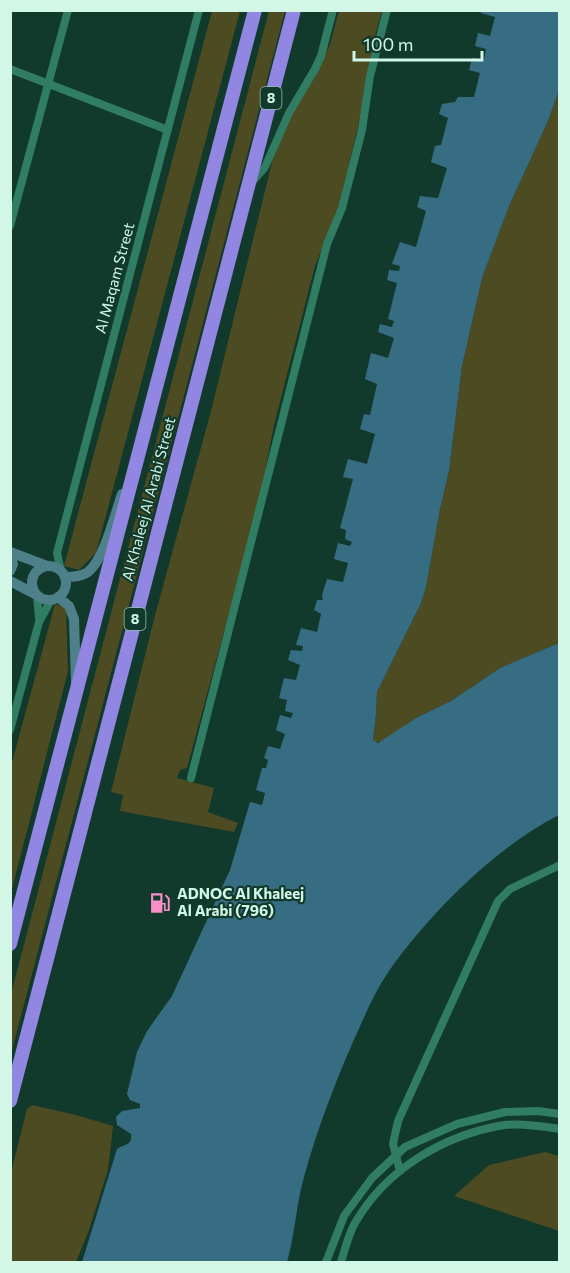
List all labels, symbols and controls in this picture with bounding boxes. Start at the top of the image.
scale bar [354,24,482,62]
text: 100 m [363,33,413,55]
road number: 8 [260,87,282,109]
street label: Al Maqam Street [91,220,137,335]
street label: Al Khaleej Al Arabi Street [117,415,179,583]
road number: 8 [124,608,146,630]
place label: ADNOC Al Khaleej Al Arabi (796) [177,884,304,919]
fuel station icon: ADNOC Al Khaleej Al Arabi (796) [148,891,172,915]

